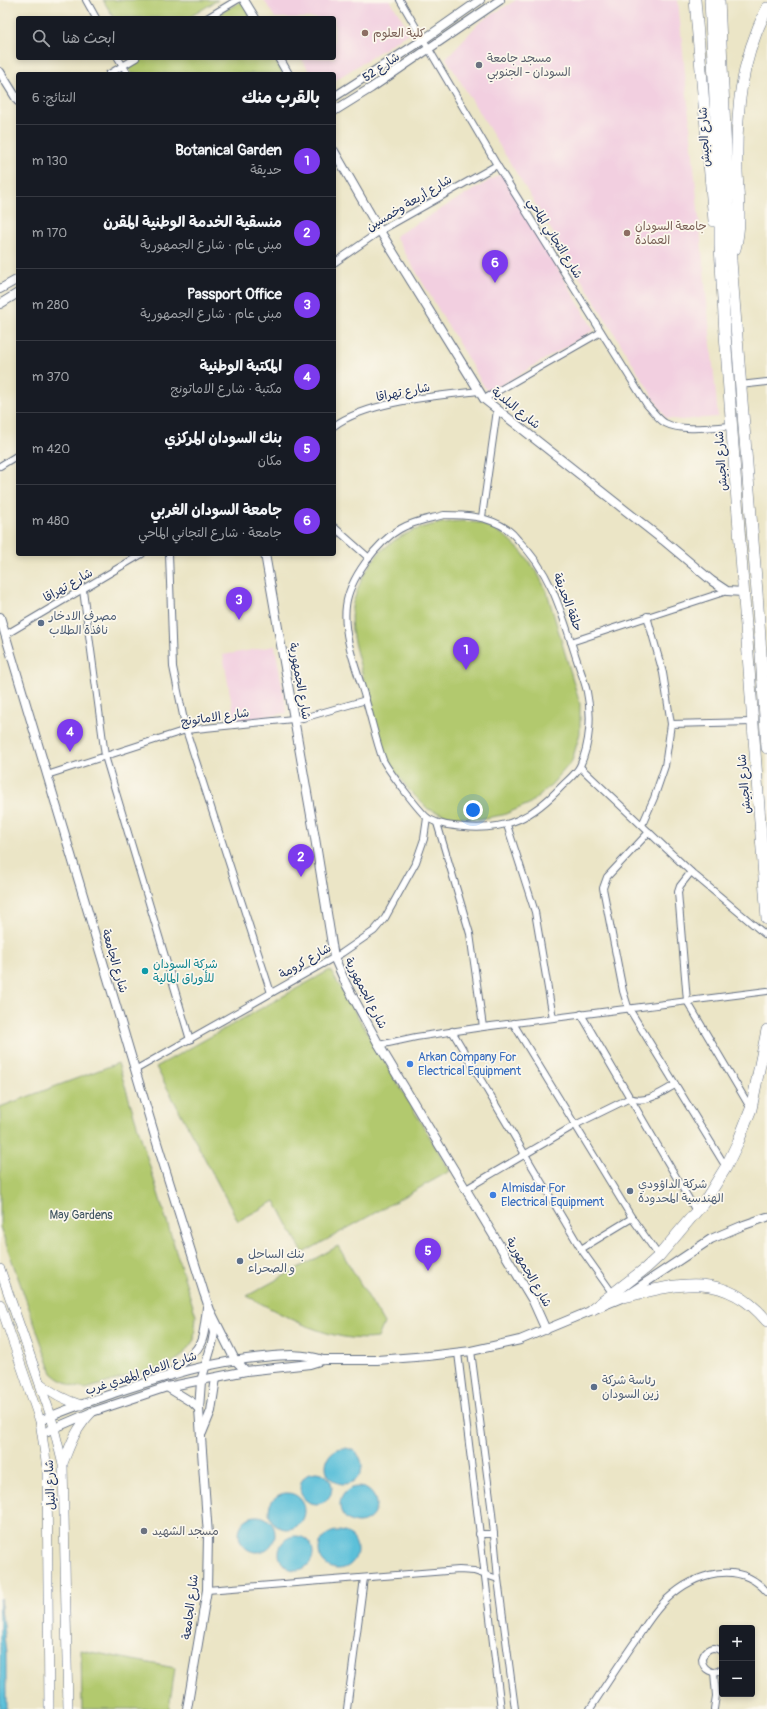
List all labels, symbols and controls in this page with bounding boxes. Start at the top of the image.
search box [16,16,336,60]
place label: كلية العلوم [373,26,425,42]
icon: search [30,27,52,49]
marker: كلية العلوم [360,28,370,38]
text: ابحث هنا [62,29,115,48]
street label: شارع 52 [360,50,403,86]
place label: مسجد جامعة السودان - الجنوبي [487,51,571,83]
marker: مسجد جامعة السودان - الجنوبي [474,60,484,70]
text: بالقرب منك [242,87,320,108]
text: النتائج: 6 [32,90,76,106]
street label: شارع الجيش [695,106,715,167]
text: Botanical Garden [175,141,282,160]
text: 130 m [32,153,68,169]
text: 1 [304,153,310,169]
text: حديقة [250,162,282,178]
street label: شارع أربعة وخمسين [364,172,455,236]
street label: شارع التجاني الماحي [521,195,585,283]
text: منسقية الخدمة الوطنية المقرن [103,213,282,232]
place label: جامعة السودان العمادة [635,219,707,248]
text: 170 m [32,225,67,241]
text: 2 [303,225,311,241]
marker: جامعة السودان العمادة [622,228,632,238]
text: مبنى عام · شارع الجمهورية [140,237,282,253]
pin: 6 [482,250,508,283]
text: Passport Office [187,285,282,304]
text: 280 m [32,297,69,313]
text: 3 [303,297,311,313]
text: مبنى عام · شارع الجمهورية [140,306,282,322]
text: المكتبة الوطنية [200,357,282,376]
text: 370 m [32,369,69,385]
text: 4 [303,369,311,385]
street label: شارع تهراقا [375,380,431,406]
text: مكتبة · شارع الاماتونج [171,381,282,397]
street label: شارع البلدية [488,384,543,433]
text: بنك السودان المركزي [165,429,282,448]
street label: شارع الجيش [712,430,732,491]
text: 420 m [32,441,70,457]
text: 5 [303,441,311,457]
text: مكان [258,453,282,469]
text: جامعة السودان الغربي [151,501,282,520]
text: 480 m [32,513,69,529]
text: 6 [303,513,311,529]
text: جامعة · شارع التجاني الماحي [138,525,282,541]
street label: شارع تهراقا [41,565,96,606]
street label: حلقة الحديقة [549,571,586,634]
pin: 3 [226,587,252,620]
place label: مصرف الادخار نافذة الطلاب [48,609,117,638]
marker: مصرف الادخار نافذة الطلاب [36,618,46,628]
pin: 1 [453,637,479,670]
street label: شارع الجمهورية [284,641,314,721]
street label: شارع الاماتونج [180,705,250,731]
pin: 4 [57,719,83,752]
street label: شارع الجيش [734,753,756,815]
your location [463,800,483,820]
pin: 2 [288,844,314,877]
street label: شارع الجامعة [97,927,131,995]
street label: شارع كرومة [277,941,334,983]
street label: شارع الجمهورية [340,955,390,1032]
place label: شركة السودان للأوراق المالية [153,957,218,986]
marker: شركة السودان للأوراق المالية [140,966,150,976]
place label: Arkan Company For Electrical Equipment [418,1050,521,1079]
marker: Arkan Company For Electrical Equipment [405,1059,415,1069]
place label: شركة الداؤودي الهندسية المحدودة [638,1177,724,1206]
place label: Almisdar For Electrical Equipment [501,1181,604,1210]
marker: شركة الداؤودي الهندسية المحدودة [625,1186,635,1196]
marker: Almisdar For Electrical Equipment [488,1190,498,1200]
park label: May Gardens [49,1208,113,1223]
street label: شارع الجمهورية [502,1235,555,1310]
pin: 5 [415,1238,441,1271]
place label: بنك الساحل و الصحراء [248,1247,304,1276]
marker: بنك الساحل و الصحراء [235,1256,245,1266]
street label: شارع الامام المهدي غرب [83,1348,199,1400]
place label: رئاسة شركة زين السودان [602,1373,659,1402]
marker: رئاسة شركة زين السودان [589,1382,599,1392]
street label: شارع النيل [42,1459,60,1511]
place label: مسجد الشهيد [152,1524,219,1539]
marker: مسجد الشهيد [139,1526,149,1536]
street label: شارع الجامعة [179,1574,203,1641]
map controls [719,1625,755,1697]
button: + [719,1625,755,1661]
button: − [719,1661,755,1697]

